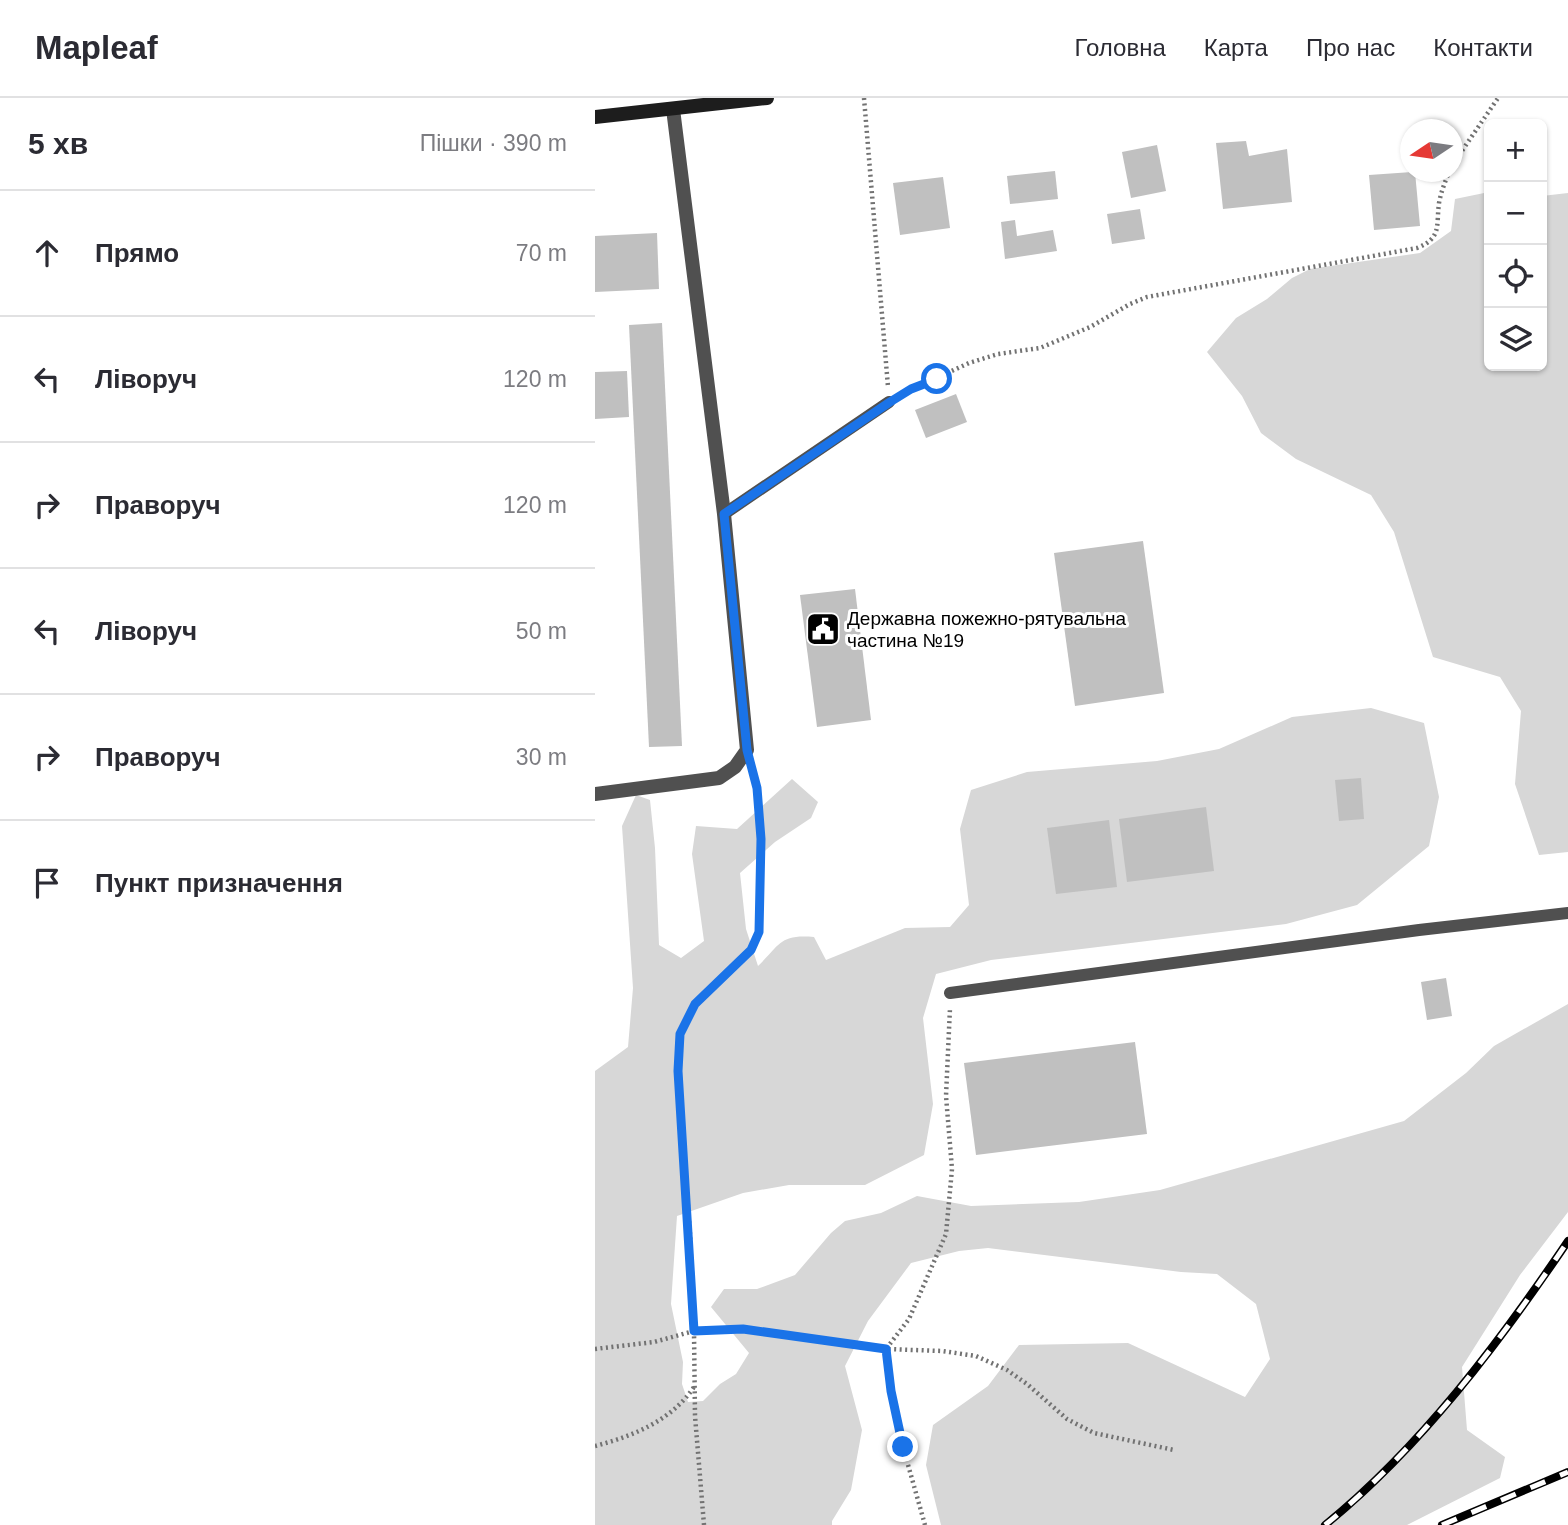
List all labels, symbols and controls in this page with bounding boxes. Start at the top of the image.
text: Mapleaf [35,29,158,66]
text: Головна [1075,34,1166,61]
text: Карта [1204,34,1268,61]
text: Про нас [1306,34,1395,61]
text: Контакти [1433,34,1533,61]
north arrow [1400,119,1463,182]
map controls [1484,119,1547,371]
button: + [1484,119,1547,182]
text: 5 хв [28,127,88,160]
text: Пішки · 390 m [420,130,567,156]
button: − [1484,182,1547,245]
icon: ahead [28,234,66,272]
text: Прямо [95,238,179,268]
text: 70 m [516,240,567,266]
button: locate [1484,245,1547,308]
button: layers [1484,308,1547,371]
icon: left [28,360,66,398]
route start [921,363,952,394]
text: Ліворуч [95,364,197,394]
text: 120 m [503,366,567,392]
icon: right [28,486,66,524]
text: Праворуч [95,490,221,520]
text: 120 m [503,492,567,518]
place label: Державна пожежно-рятувальна частина №19 [847,608,1126,651]
public building icon: Державна пожежно-рятувальна частина №19 [804,610,842,648]
icon: left [28,612,66,650]
text: Ліворуч [95,616,197,646]
text: 50 m [516,618,567,644]
icon: right [28,738,66,776]
text: Праворуч [95,742,221,772]
text: 30 m [516,744,567,770]
icon: arrive [28,864,66,902]
text: Пункт призначення [95,868,343,898]
route end [887,1431,918,1462]

